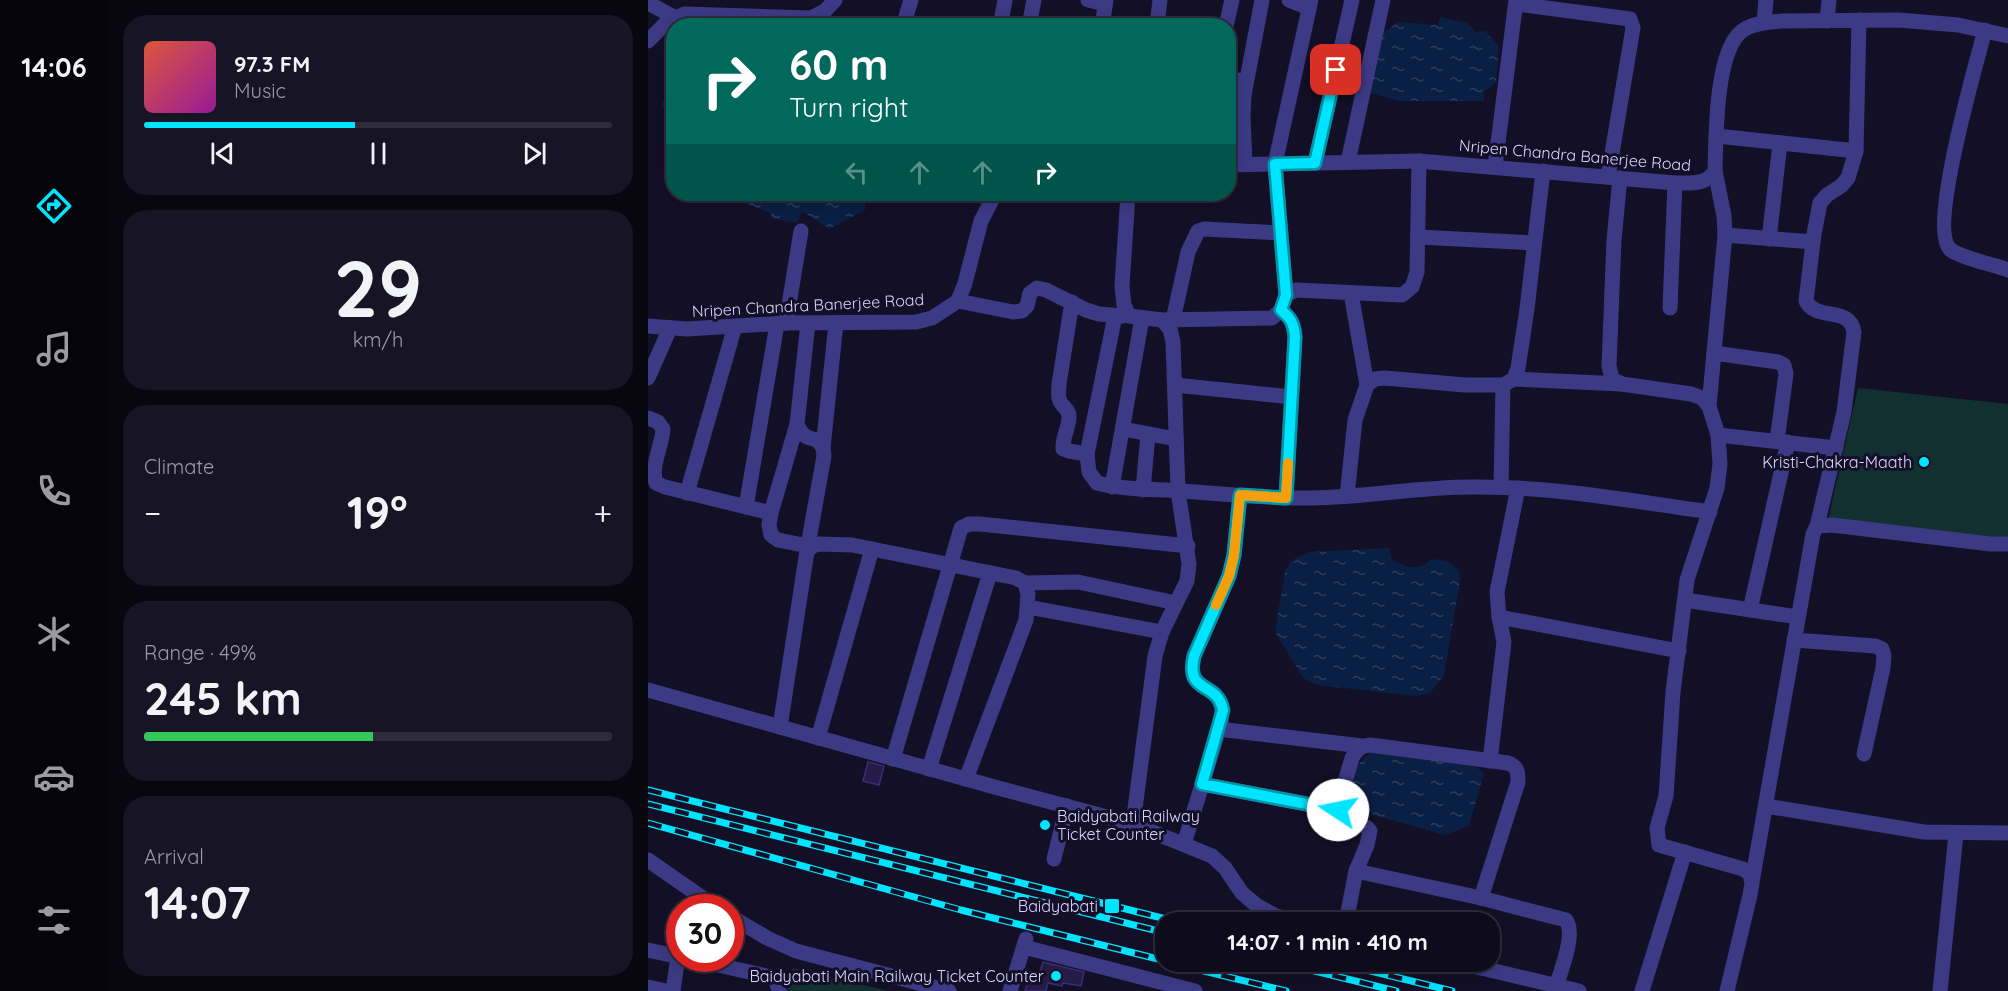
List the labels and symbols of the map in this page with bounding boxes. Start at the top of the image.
pin [1310,44,1361,95]
street label: Nripen Chandra Banerjee Road [1458,135,1692,175]
street label: Nripen Chandra Banerjee Road [691,289,925,321]
place label: Kristi-Chakra-Maath [1762,452,1912,472]
marker: Kristi-Chakra-Maath [1917,455,1931,469]
position arrow [1306,778,1370,842]
place label: Baidyabati Railway Ticket Counter [1057,806,1200,844]
marker: Baidyabati Railway Ticket Counter [1038,818,1052,832]
speed limit sign: 30 [666,894,744,972]
place label: Baidyabati [1018,896,1098,916]
marker: Baidyabati [1103,897,1121,915]
place label: Baidyabati Main Railway Ticket Counter [749,966,1044,986]
marker: Baidyabati Main Railway Ticket Counter [1049,969,1063,983]

